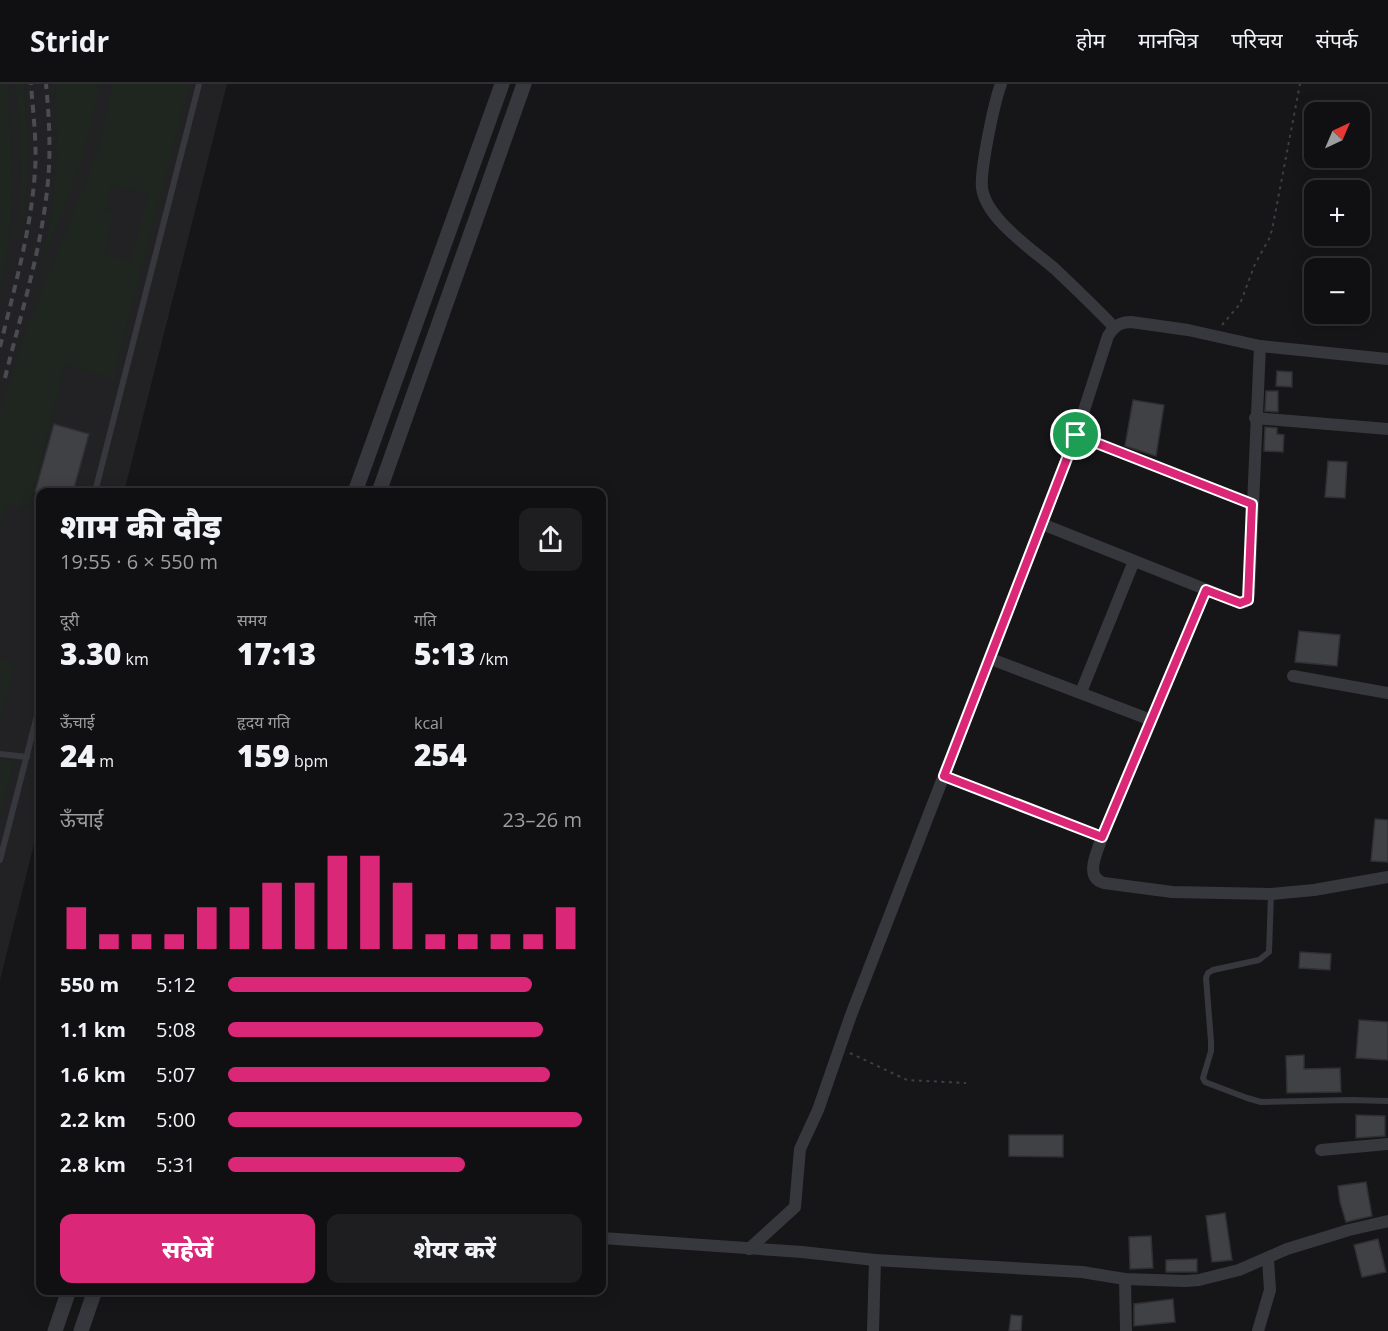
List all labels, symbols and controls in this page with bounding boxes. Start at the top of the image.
text: Stridr [30,22,109,60]
text: होम [1076,26,1105,54]
text: मानचित्र [1138,26,1198,54]
text: परिचय [1231,26,1283,54]
text: संपर्क [1316,26,1358,54]
north arrow [1304,102,1370,168]
map controls [1304,102,1370,324]
button: + [1304,180,1370,246]
button: − [1304,258,1370,324]
pin [1050,409,1101,460]
icon: arrive [1059,418,1092,451]
text: शाम की दौड़ [60,503,221,548]
button: share [519,508,582,571]
text: 19:55 · 6 × 550 m [60,548,218,575]
text: दूरी [60,609,79,631]
text: समय [237,609,267,631]
text: गति [414,609,436,631]
text: 3.30 [60,633,121,674]
text: 17:13 [237,633,316,674]
text: 5:13 [414,633,475,674]
text: km [121,648,149,670]
text: /km [475,648,509,670]
text: ऊँचाई [60,711,95,733]
text: हृदय गति [237,711,290,733]
text: kcal [414,712,443,734]
text: 254 [414,734,467,775]
text: 24 [60,735,95,776]
text: 159 [237,735,290,776]
text: m [95,750,114,772]
text: bpm [290,750,328,772]
text: ऊँचाई [60,806,103,833]
text: 23–26 m [503,806,582,833]
text: 550 m [60,971,119,998]
text: 5:12 [156,971,196,998]
text: 1.1 km [60,1016,126,1043]
text: 5:08 [156,1016,196,1043]
text: 1.6 km [60,1061,126,1088]
text: 5:07 [156,1061,196,1088]
text: 2.2 km [60,1106,126,1133]
text: 5:00 [156,1106,196,1133]
text: 2.8 km [60,1151,126,1178]
text: 5:31 [156,1151,196,1178]
button: सहेजें [60,1214,315,1283]
button: शेयर करें [327,1214,582,1283]

